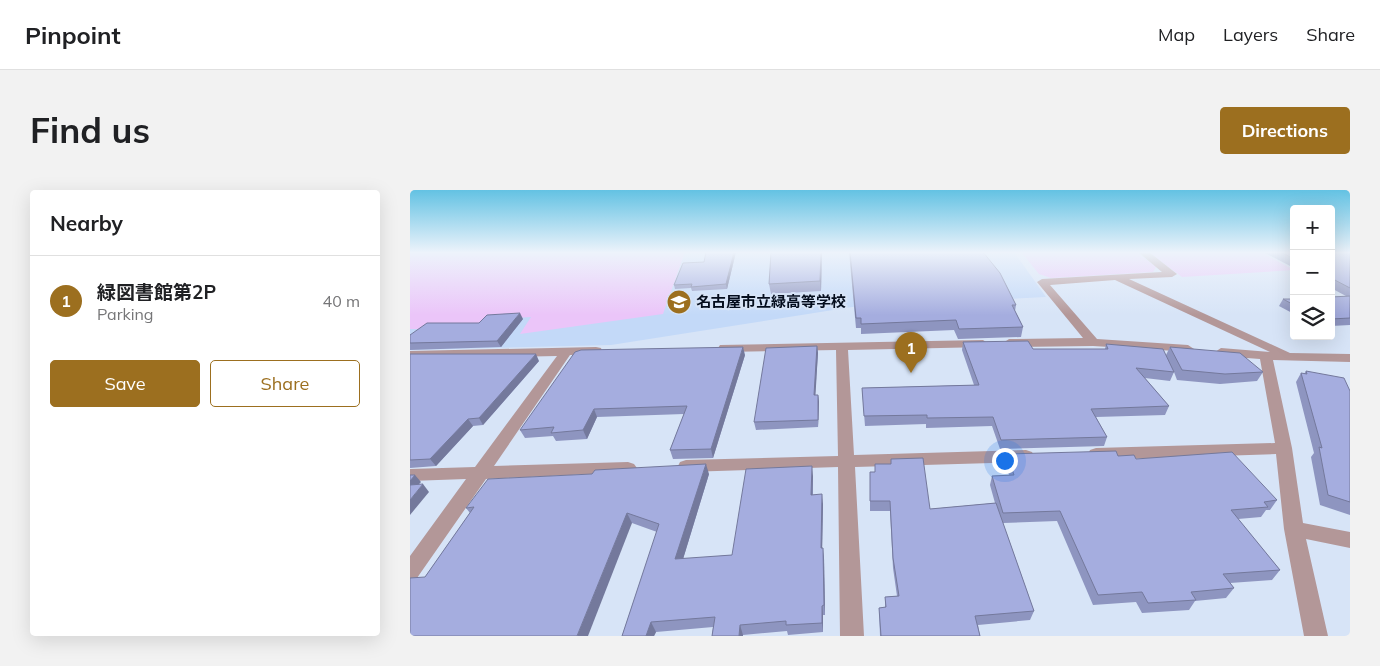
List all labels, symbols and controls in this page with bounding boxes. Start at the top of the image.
text: Pinpoint [25,20,121,50]
text: Map [1158,23,1195,46]
text: Layers [1223,23,1278,46]
text: Share [1306,23,1355,46]
button: Directions [1220,107,1350,154]
text: Find us [30,108,150,152]
map controls [1290,205,1335,340]
button: + [1290,205,1335,250]
text: Nearby [50,210,123,236]
button: − [1290,250,1335,295]
text: 緑図書館第2P [97,280,216,304]
school or university icon: 名古屋市立緑高等学校 [666,289,692,315]
text: 1 [61,291,71,311]
text: 40 m [323,291,360,311]
place label: 名古屋市立緑高等学校 [696,292,846,311]
button: layers [1290,295,1335,340]
text: Parking [97,304,154,324]
pin: 1 [895,332,927,373]
button: Save [50,360,200,407]
button: Share [210,360,360,407]
your location [992,448,1018,474]

